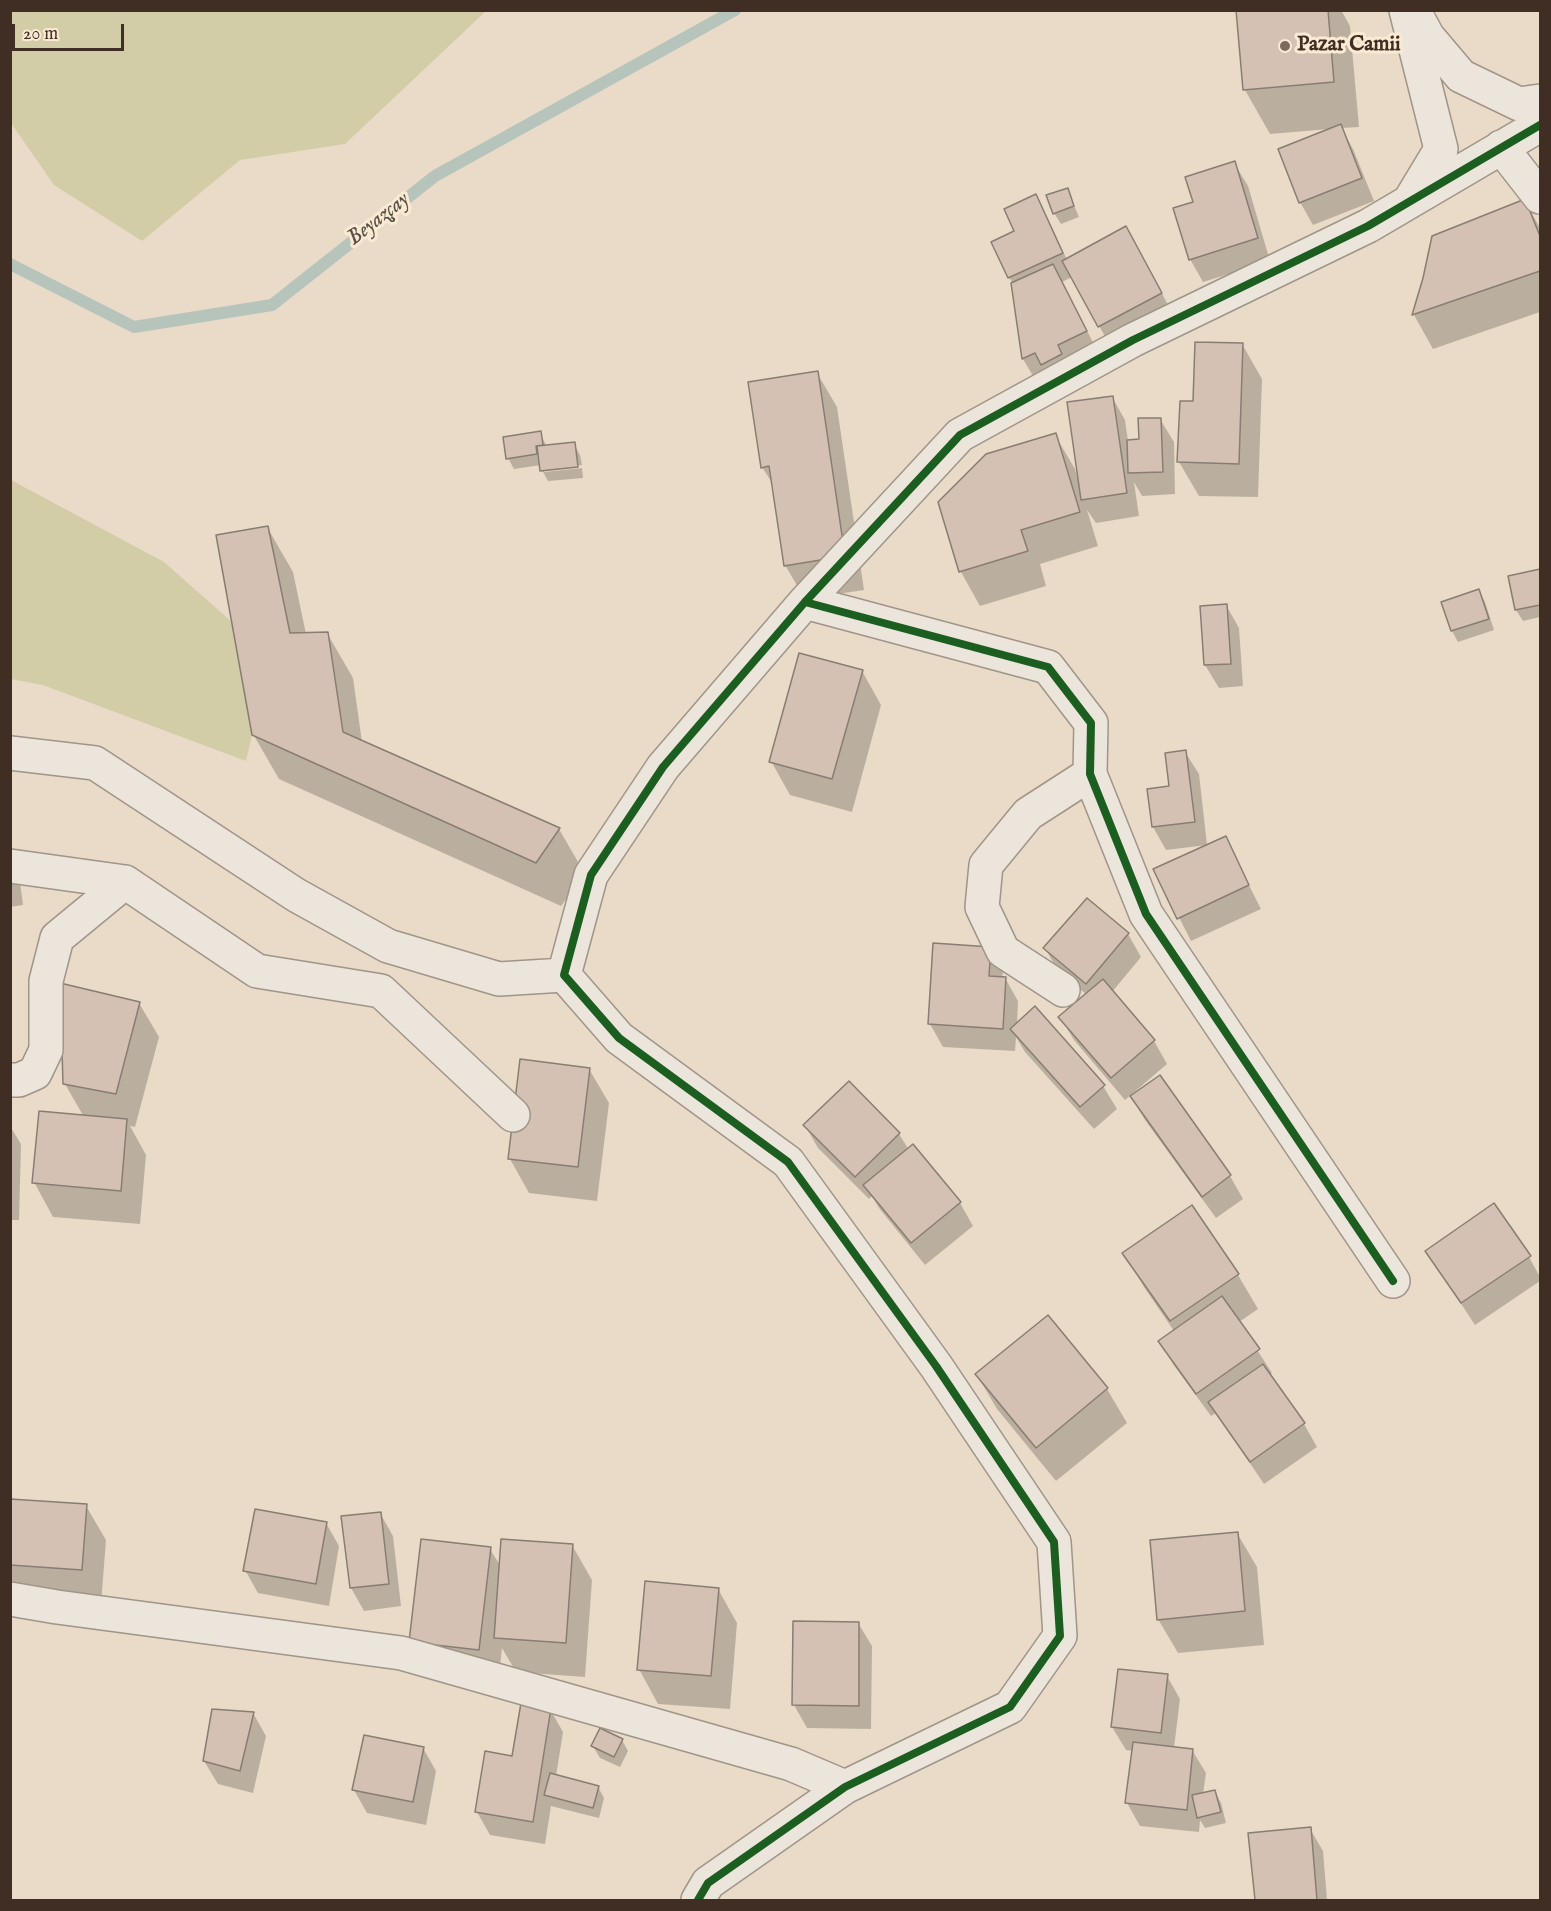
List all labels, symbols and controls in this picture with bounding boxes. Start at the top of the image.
scale bar [15,12,128,50]
text: 20 m [23,23,58,46]
place label: Pazar Camii [1297,33,1401,59]
marker: Pazar Camii [1278,39,1292,53]
water label: Beyazçay [343,188,415,252]

